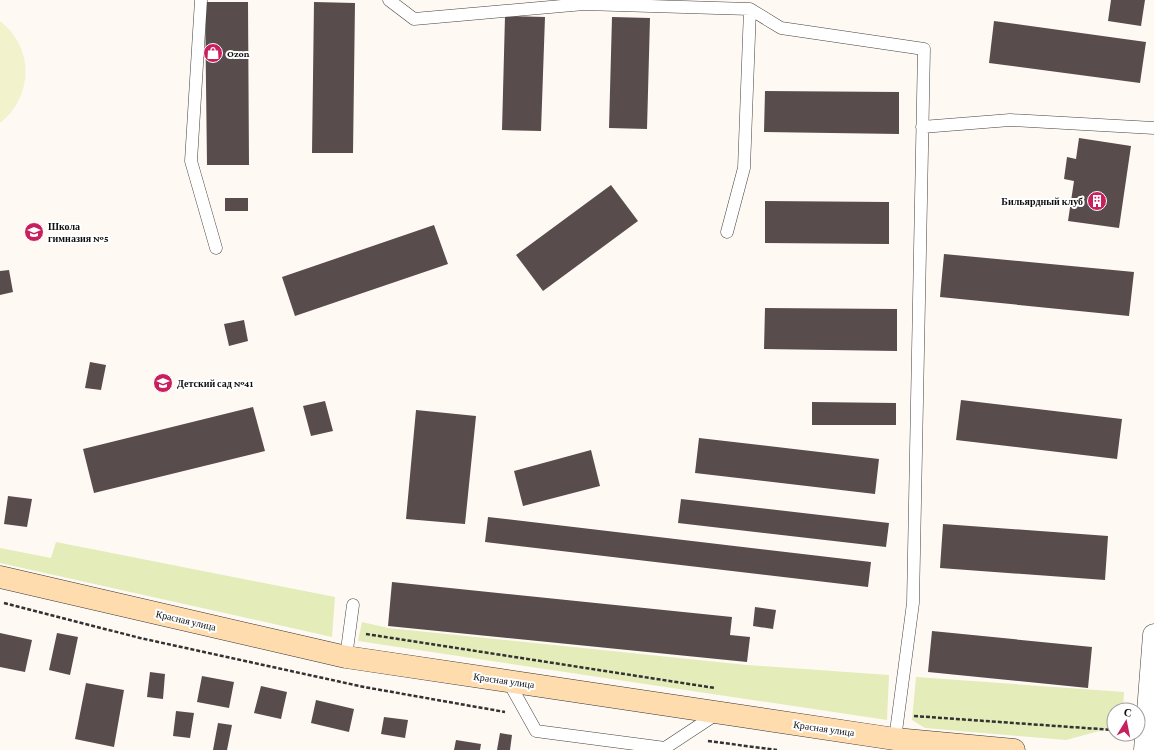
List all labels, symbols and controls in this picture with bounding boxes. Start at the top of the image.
shop icon: Ozon [202,42,224,64]
place label: Ozon [227,48,250,59]
building icon: Бильярдный клуб [1086,190,1108,212]
place label: Бильярдный клуб [1001,196,1083,207]
school or university icon: Школа гимназия №5 [23,221,45,243]
place label: Школа гимназия №5 [48,221,109,244]
school or university icon: Детский сад №41 [152,372,174,394]
place label: Детский сад №41 [177,378,253,389]
street label: Красная улица [155,608,218,633]
street label: Красная улица [473,671,536,690]
north arrow [1106,702,1146,742]
text: С [1123,706,1133,719]
street label: Красная улица [793,719,856,738]

